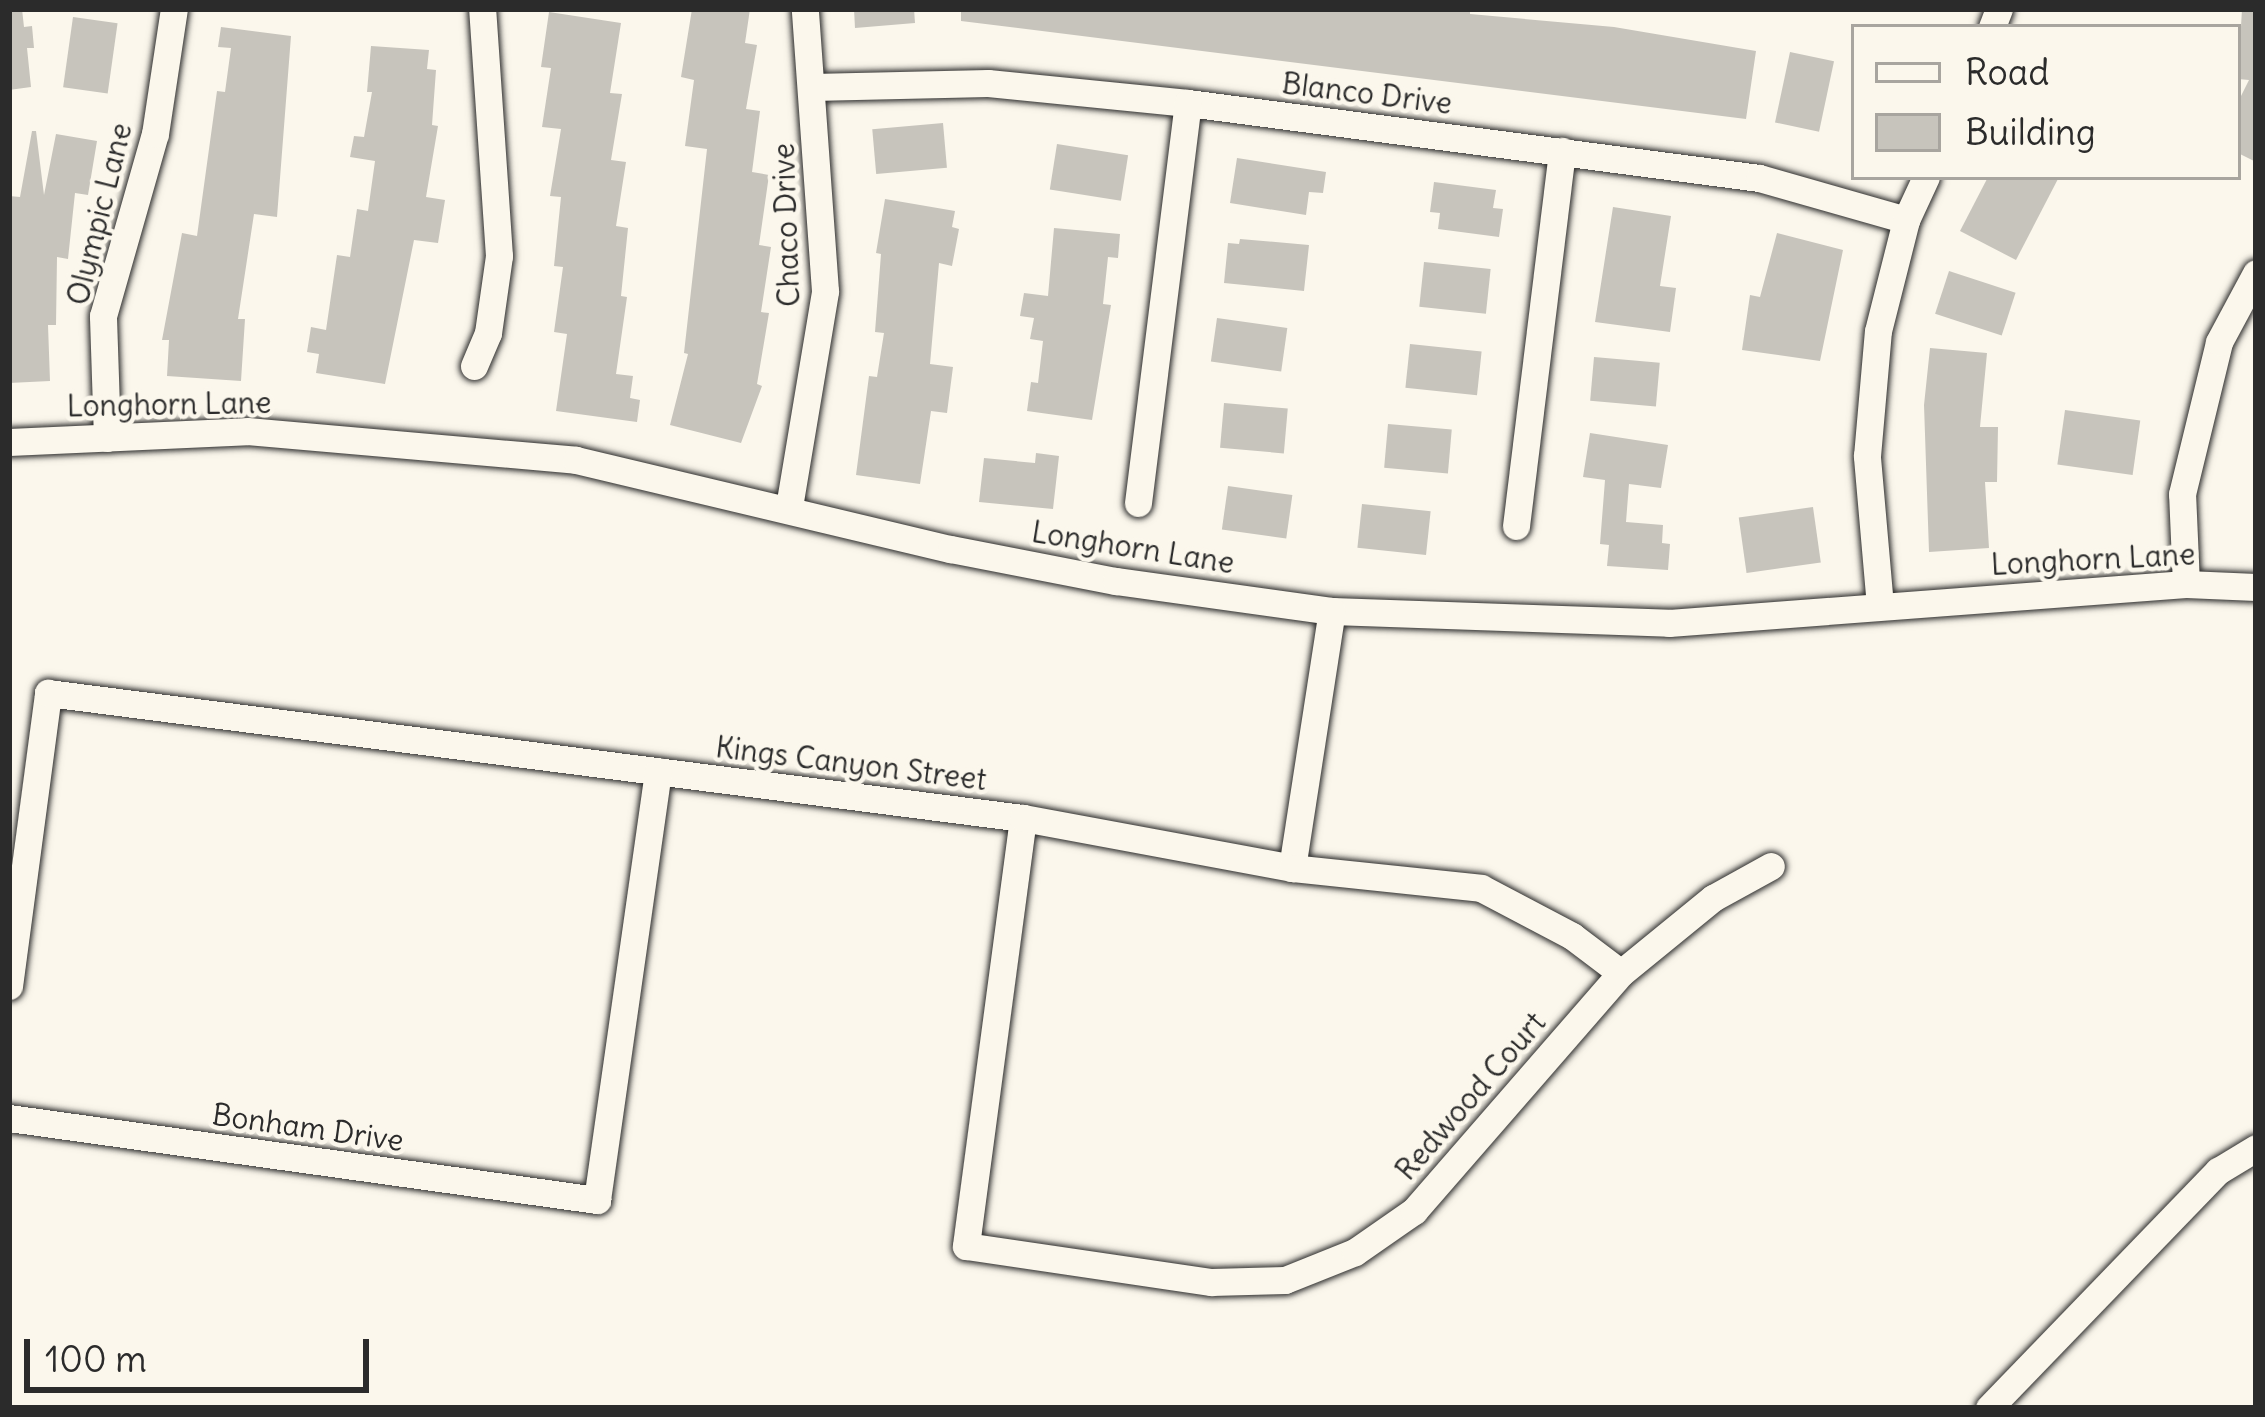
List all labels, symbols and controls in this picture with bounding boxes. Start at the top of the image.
legend [1851,24,2241,180]
text: Road [1965,50,2049,95]
street label: Blanco Drive [1280,65,1454,121]
text: Building [1965,110,2096,155]
street label: Olympic Lane [59,119,139,309]
street label: Chaco Drive [765,142,807,308]
street label: Longhorn Lane [66,384,272,424]
street label: Longhorn Lane [1029,513,1237,581]
street label: Longhorn Lane [1990,536,2196,582]
street label: Kings Canyon Street [714,729,988,797]
street label: Redwood Court [1387,1005,1553,1187]
street label: Bonham Drive [210,1096,406,1158]
scale bar [30,1315,375,1389]
text: 100 m [45,1337,147,1382]

